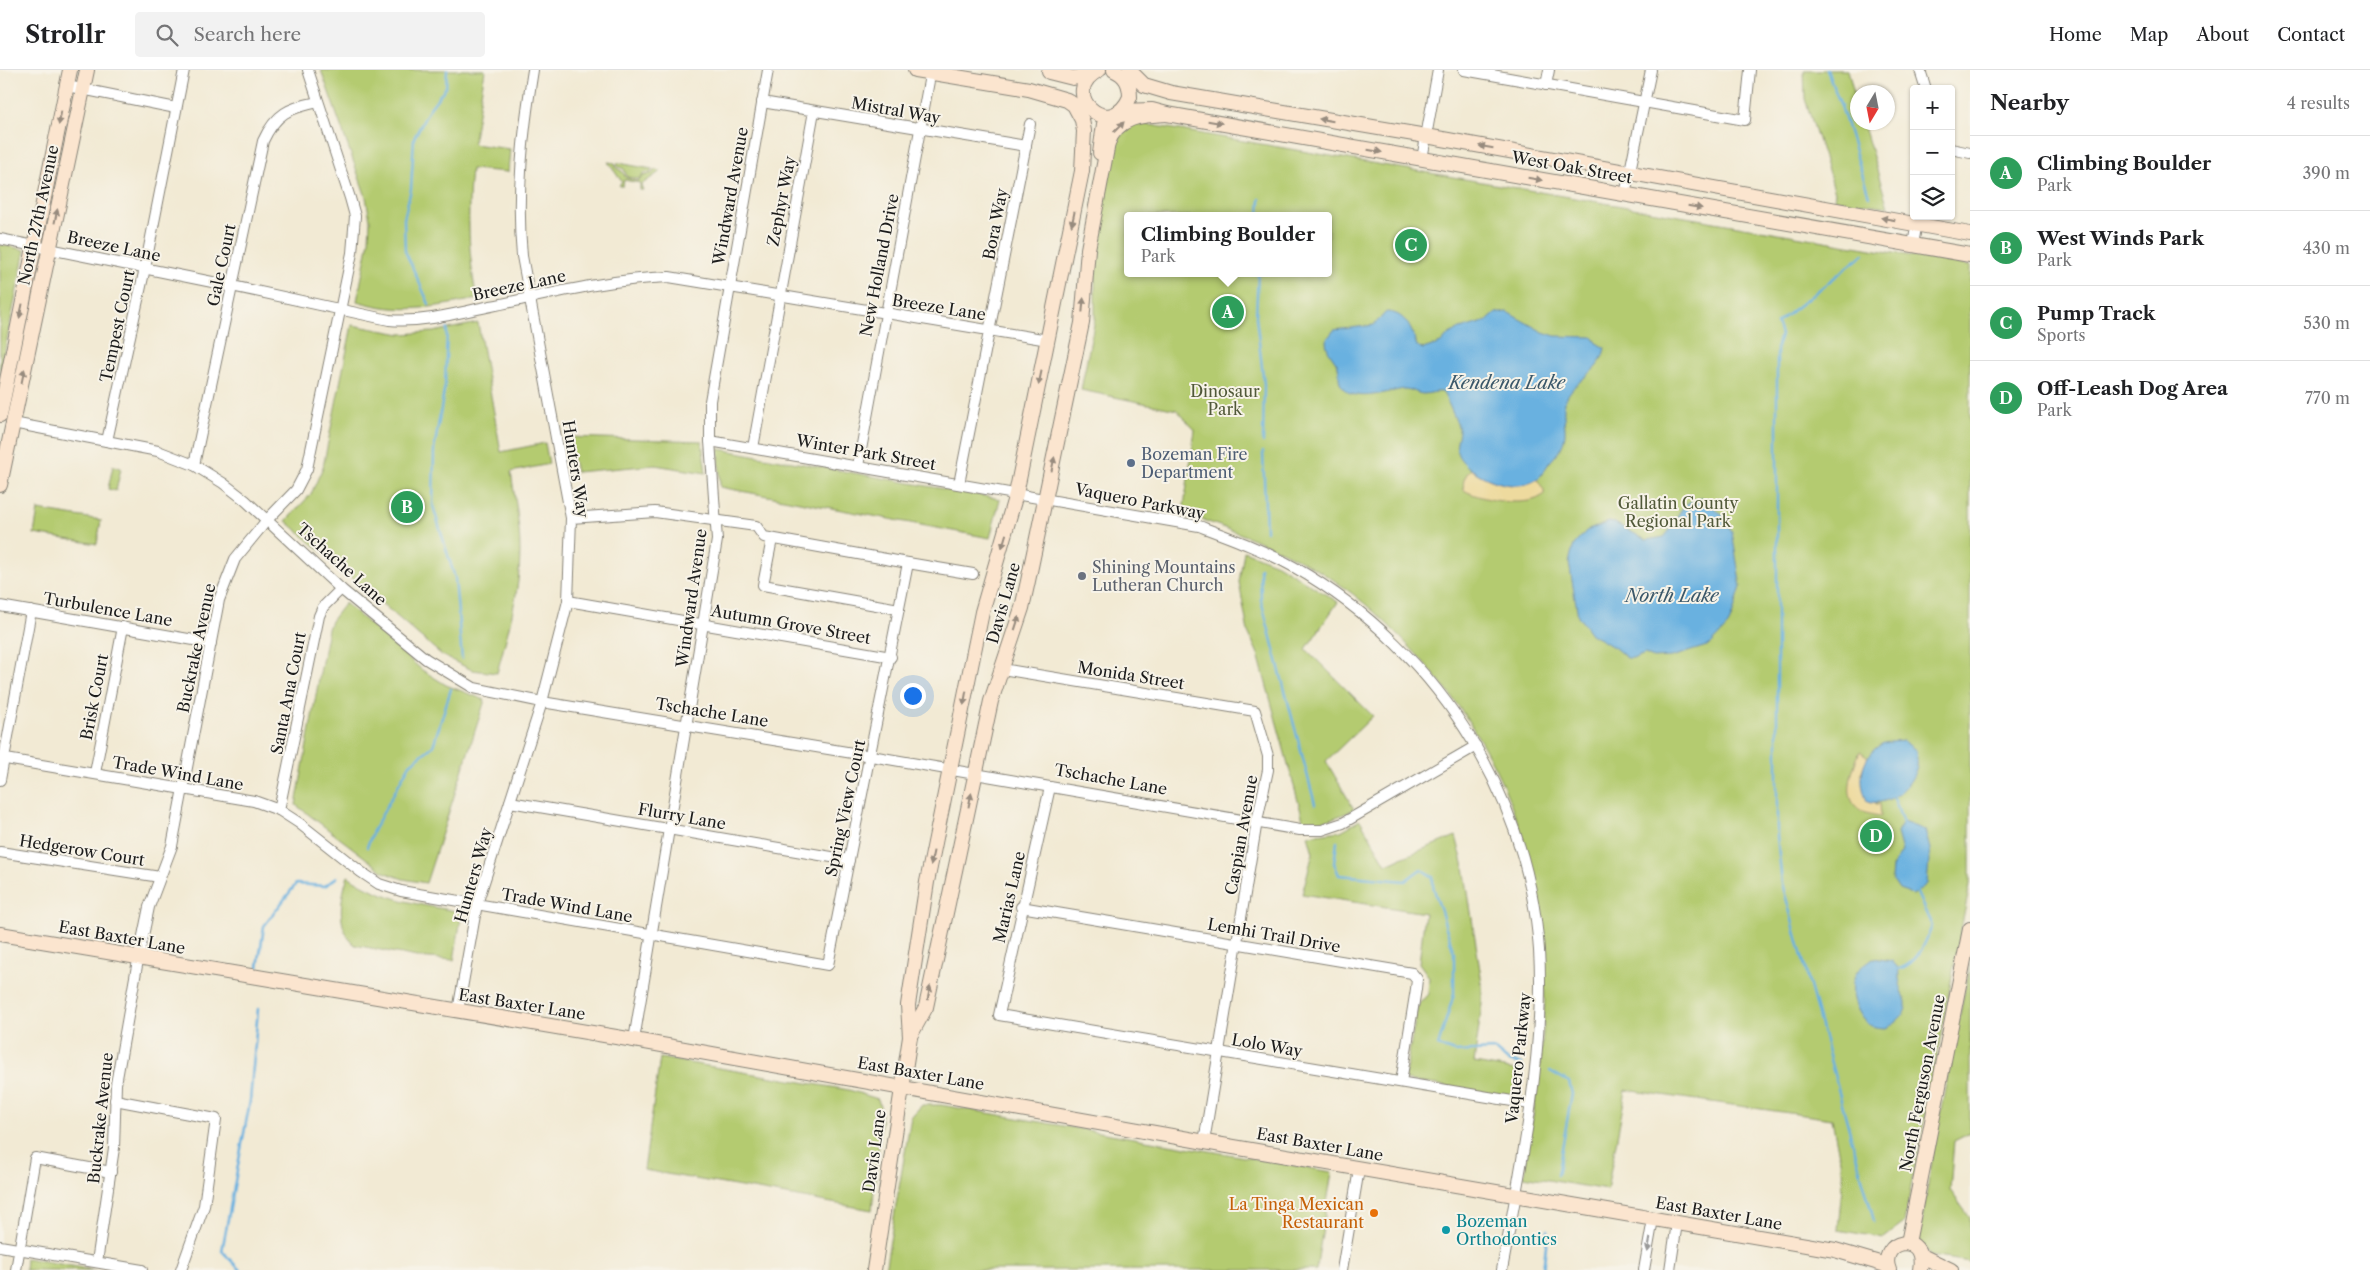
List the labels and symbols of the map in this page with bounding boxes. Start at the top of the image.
north arrow [1850,85,1895,130]
street label: Mistral Way [850,92,943,128]
one-way arrow [56,110,64,126]
one-way arrow [1317,115,1333,123]
one-way arrow [1208,119,1224,127]
one-way arrow [1113,122,1125,134]
street label: Windward Avenue [708,125,752,268]
street label: North 27th Avenue [13,143,63,287]
one-way arrow [1478,143,1494,151]
street label: West Oak Street [1509,146,1634,188]
one-way arrow [1368,147,1384,155]
street label: Zephyr Way [762,153,800,248]
one-way arrow [1528,175,1544,183]
street label: Bora Way [978,185,1012,262]
street label: New Holland Drive [855,192,903,338]
one-way arrow [1688,204,1704,212]
one-way arrow [52,209,60,224]
one-way arrow [1068,212,1076,228]
one-way arrow [1879,215,1895,223]
street label: Gale Court [203,222,240,308]
street label: Breeze Lane [65,226,163,266]
pin: C [1395,226,1427,264]
street label: Breeze Lane [470,265,568,305]
street label: Tempest Court [95,268,139,384]
street label: Breeze Lane [891,290,987,324]
pin: A [1212,293,1244,331]
one-way arrow [1079,297,1087,313]
one-way arrow [17,304,25,319]
one-way arrow [19,368,27,383]
one-way arrow [1036,371,1044,386]
water label: Kendena Lake [1447,372,1567,394]
park label: Dinosaur Park [1190,381,1260,419]
street label: Hunters Way [558,419,594,520]
street label: Winter Park Street [793,430,938,474]
place label: Bozeman Fire Department [1141,444,1248,482]
one-way arrow [1049,456,1057,472]
marker: Bozeman Fire Department [1125,457,1137,469]
street label: Vaquero Parkway [1072,478,1208,524]
pin: B [391,488,423,526]
park label: Gallatin County Regional Park [1618,493,1739,531]
street label: Tschache Lane [293,518,391,610]
street label: Windward Avenue [671,527,711,670]
one-way arrow [999,533,1007,548]
place label: Shining Mountains Lutheran Church [1092,557,1236,595]
street label: Davis Lane [982,560,1024,646]
marker: Shining Mountains Lutheran Church [1076,570,1088,582]
street label: Buckrake Avenue [173,581,219,715]
water label: North Lake [1623,585,1720,607]
street label: Turbulence Lane [42,588,174,630]
street label: Autumn Grove Street [709,600,873,648]
one-way arrow [1014,615,1022,630]
street label: Santa Ana Court [266,630,310,756]
street label: Brisk Court [76,652,112,742]
street label: Monida Street [1076,657,1186,693]
your location [900,683,926,709]
one-way arrow [960,691,968,707]
street label: Tschache Lane [654,693,770,731]
street label: Spring View Court [821,737,869,878]
street label: Trade Wind Lane [111,752,245,794]
street label: Tschache Lane [1053,759,1169,799]
street label: Caspian Avenue [1221,773,1261,897]
one-way arrow [966,792,974,807]
street label: Flurry Lane [636,798,728,834]
pin: D [1860,817,1892,855]
street label: Hunters Way [450,824,496,925]
street label: Hedgerow Court [18,830,146,870]
street label: Marias Lane [989,849,1029,945]
one-way arrow [928,850,936,865]
street label: Trade Wind Lane [500,884,634,926]
street label: Lemhi Trail Drive [1206,913,1342,957]
street label: East Baxter Lane [57,916,187,958]
street label: East Baxter Lane [457,984,587,1024]
one-way arrow [926,985,934,1001]
street label: Vaquero Parkway [1501,990,1535,1126]
street label: North Ferguson Avenue [1895,993,1949,1173]
street label: Lolo Way [1230,1029,1305,1061]
street label: Buckrake Avenue [83,1051,117,1185]
street label: East Baxter Lane [856,1052,986,1094]
street label: Davis Lane [858,1108,890,1194]
street label: East Baxter Lane [1255,1123,1385,1165]
street label: East Baxter Lane [1654,1192,1784,1234]
place label: La Tinga Mexican Restaurant [1229,1194,1364,1232]
marker: La Tinga Mexican Restaurant [1368,1207,1380,1219]
place label: Bozeman Orthodontics [1456,1211,1557,1249]
marker: Bozeman Orthodontics [1440,1224,1452,1236]
one-way arrow [1644,1237,1652,1253]

